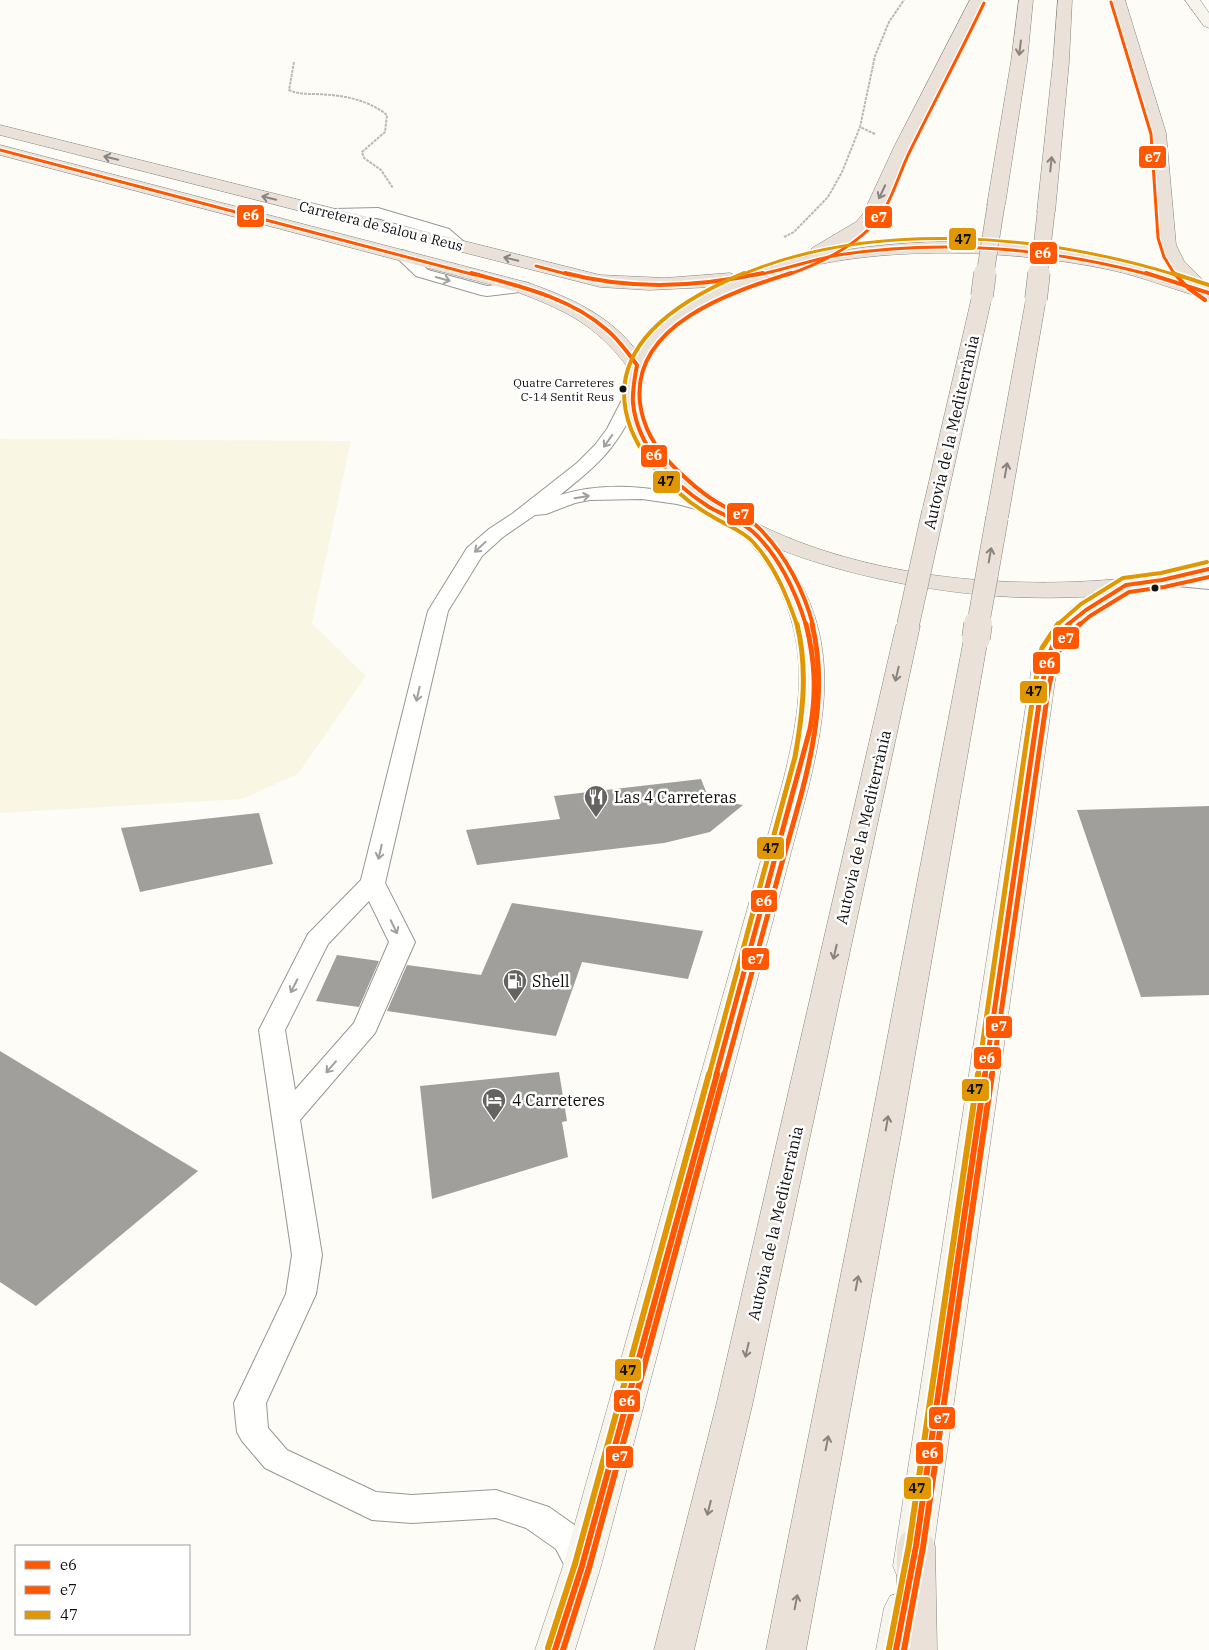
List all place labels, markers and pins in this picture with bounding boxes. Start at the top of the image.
place label: Quatre Carreteres C-14 Sentit Reus [513,375,614,404]
marker: Quatre Carreteres C-14 Sentit Reus [618,384,628,394]
unlabelled marker [1150,583,1160,593]
restaurant icon: Las 4 Carreteras [583,784,609,818]
place label: Las 4 Carreteras [614,787,737,807]
fuel station icon: Shell [502,968,528,1002]
place label: Shell [532,971,570,991]
hotel icon: 4 Carreteres [481,1087,507,1121]
place label: 4 Carreteres [512,1090,605,1110]

